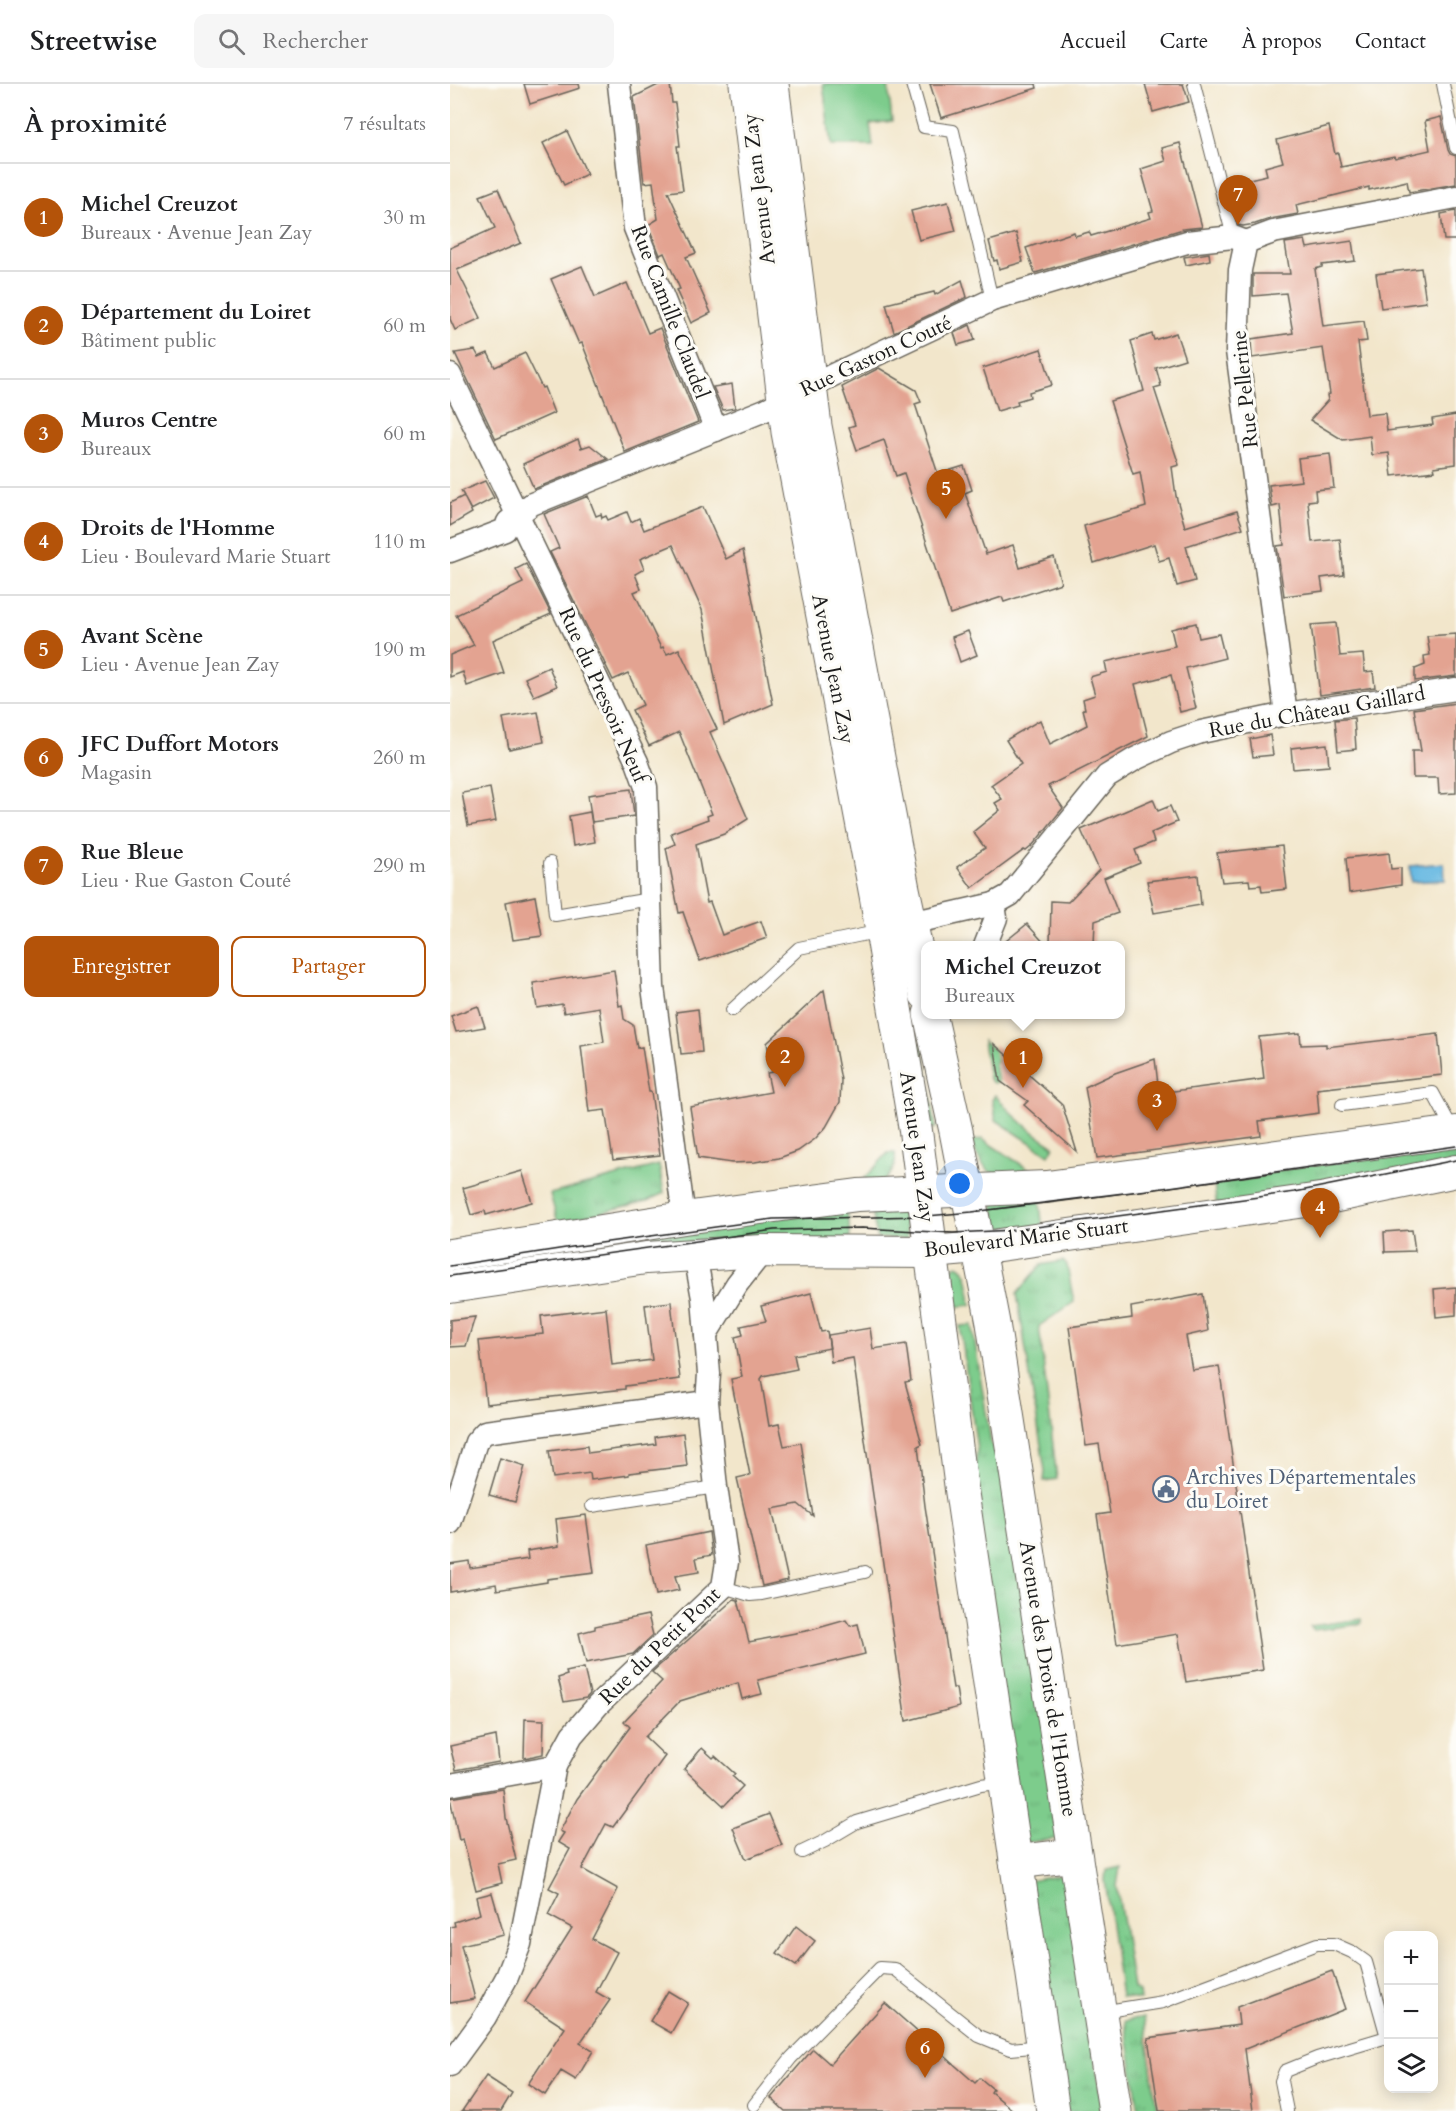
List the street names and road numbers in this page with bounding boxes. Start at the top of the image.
street label: Avenue Jean Zay [735,112,783,266]
street label: Rue Camille Claudel [623,221,717,403]
street label: Rue Gaston Couté [795,308,957,404]
street label: Rue Pellerine [1224,329,1266,449]
street label: Avenue Jean Zay [804,592,862,746]
street label: Rue du Pressoir Neuf [551,603,656,791]
street label: Rue du Château Gaillard [1207,679,1427,745]
street label: Avenue Jean Zay [892,1070,942,1224]
street label: Boulevard Marie Stuart [922,1211,1130,1265]
street label: Avenue des Droits de l'Homme [1012,1539,1084,1819]
street label: Rue du Petit Pont [593,1580,727,1712]

